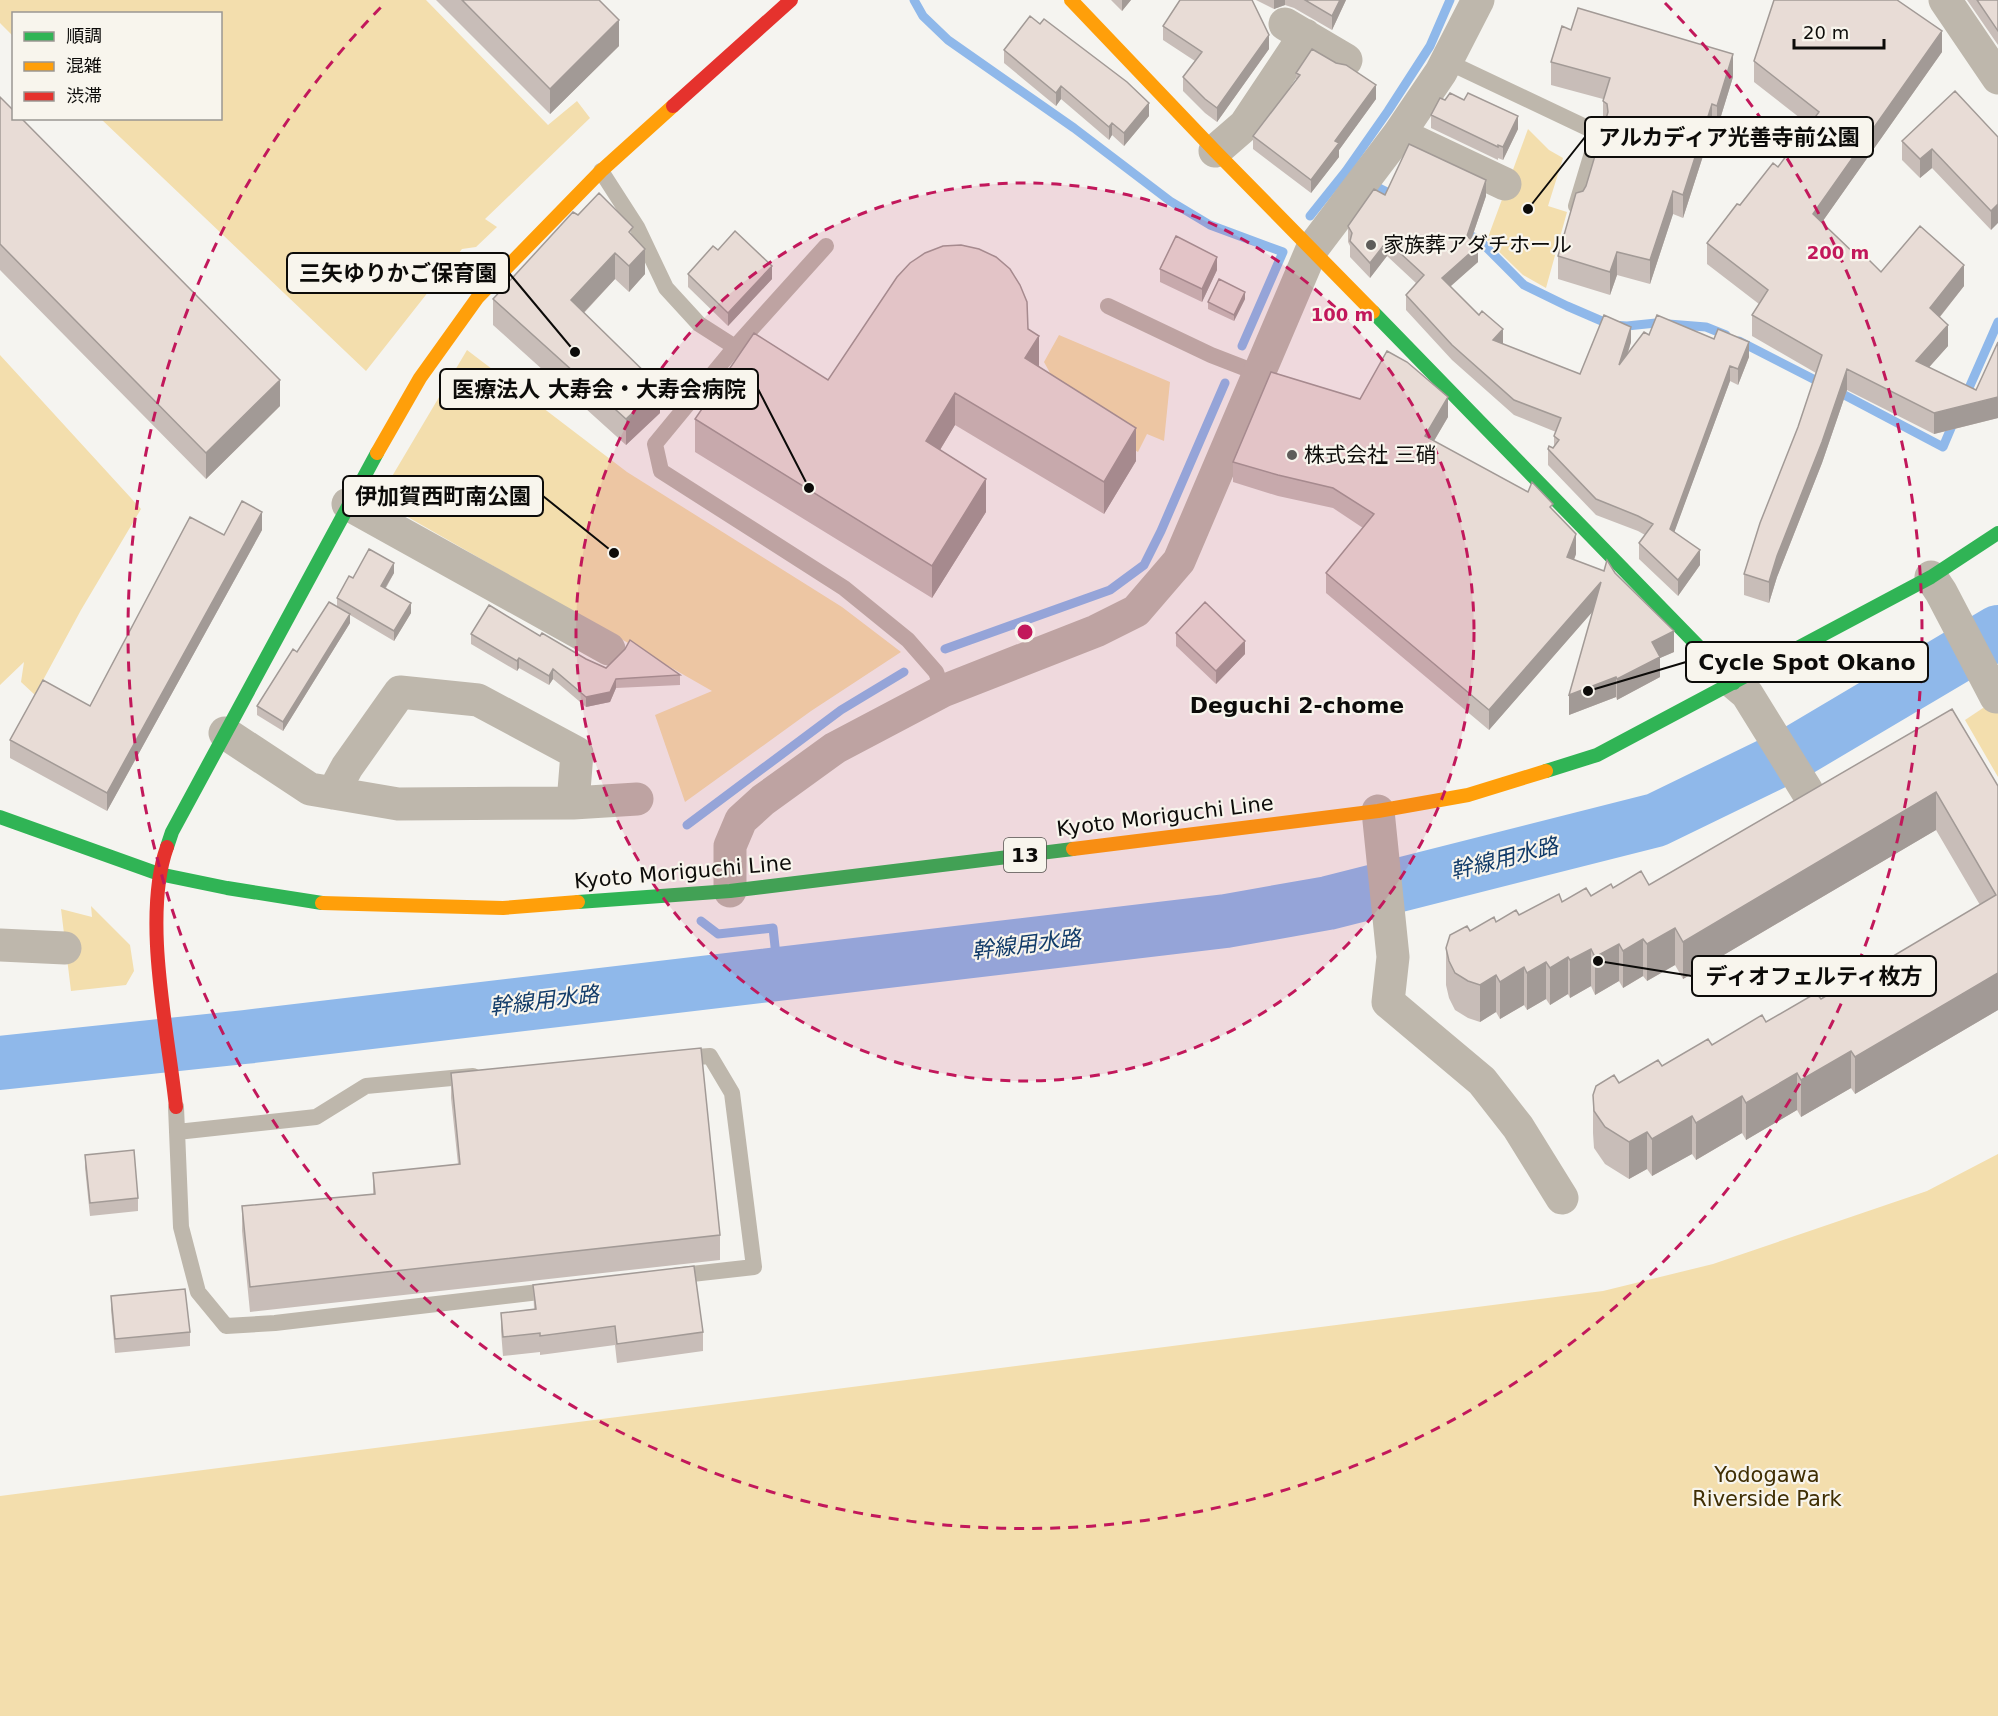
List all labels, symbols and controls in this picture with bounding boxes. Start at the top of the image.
legend [12,12,222,120]
scale bar [1794,12,1884,50]
text: 20 m [1803,22,1849,43]
text: 順調 [66,25,102,46]
text: 混雑 [66,55,102,76]
text: 渋滞 [66,85,102,106]
callout: アルカディア光善寺前公園 [1585,117,1873,157]
text: アルカディア光善寺前公園 [1598,125,1860,150]
place label: 家族葬アダチホール [1383,233,1572,257]
marker: 家族葬アダチホール [1364,238,1378,252]
text: 200 m [1807,242,1869,263]
callout: 三矢ゆりかご保育園 [287,253,509,293]
text: 三矢ゆりかご保育園 [299,261,497,286]
text: 100 m [1311,304,1373,325]
callout: 医療法人 大寿会・大寿会病院 [440,369,758,409]
text: 医療法人 大寿会・大寿会病院 [452,377,746,402]
place label: 株式会社 三硝 [1304,443,1437,467]
marker: 株式会社 三硝 [1285,448,1299,462]
callout: 伊加賀西町南公園 [343,476,543,516]
text: 伊加賀西町南公園 [355,484,531,509]
centre of rings [1015,622,1035,642]
callout: Cycle Spot Okano [1686,642,1928,682]
text: Cycle Spot Okano [1698,650,1916,675]
district label: Deguchi 2-chome [1190,693,1404,718]
street label: Kyoto Moriguchi Line [1055,791,1275,841]
water label: 幹線用水路 [1448,833,1562,884]
road number: 13 [1004,838,1046,872]
street label: Kyoto Moriguchi Line [573,851,793,893]
water label: 幹線用水路 [970,925,1084,964]
callout: ディオフェルティ枚方 [1692,956,1936,996]
text: ディオフェルティ枚方 [1705,964,1923,989]
water label: 幹線用水路 [488,981,602,1020]
park label: Yodogawa Riverside Park [1692,1463,1843,1511]

